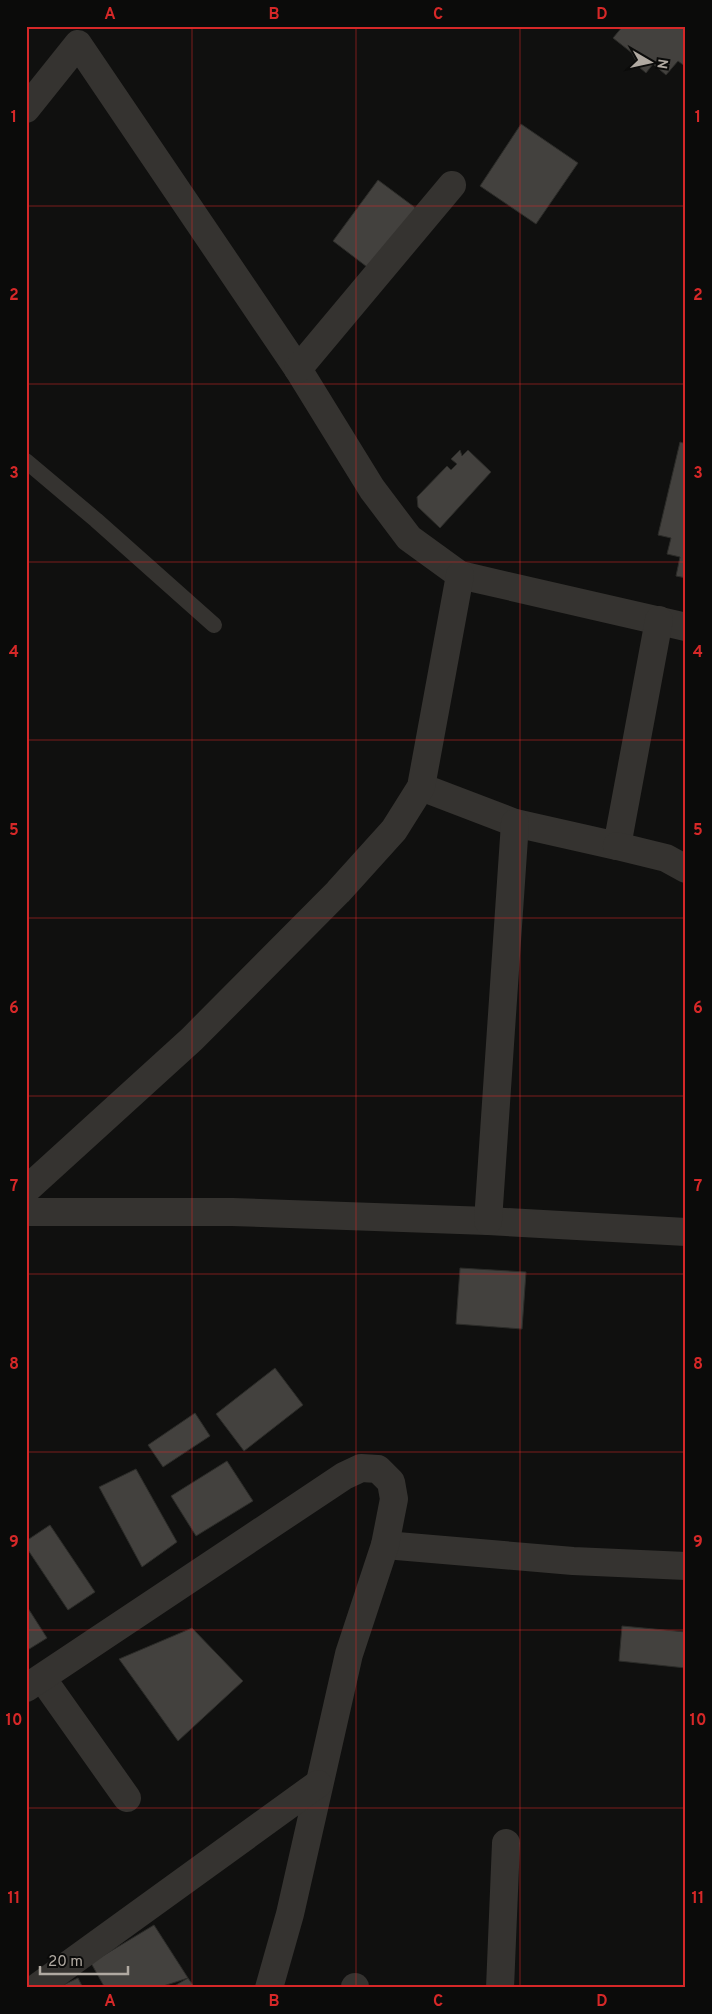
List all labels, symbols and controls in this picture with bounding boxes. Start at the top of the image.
text: A [104,5,116,25]
text: B [268,5,280,25]
text: C [433,5,443,25]
text: D [596,5,608,25]
north arrow [624,38,674,88]
text: N [652,57,671,70]
text: 1 [11,108,17,128]
text: 1 [695,108,701,128]
text: 2 [9,286,19,306]
text: 2 [693,286,703,306]
text: 3 [9,464,19,484]
text: 3 [693,464,703,484]
text: 4 [9,643,19,663]
text: 4 [693,643,703,663]
text: 5 [9,821,19,841]
text: 5 [693,821,703,841]
text: 6 [9,999,19,1019]
text: 6 [693,999,703,1019]
text: 7 [10,1177,18,1197]
text: 7 [694,1177,702,1197]
text: 8 [9,1355,19,1375]
text: 8 [693,1355,703,1375]
text: 9 [9,1533,19,1553]
text: 9 [693,1533,703,1553]
text: 10 [6,1711,22,1731]
text: 10 [690,1711,706,1731]
text: 11 [8,1889,20,1909]
text: 11 [692,1889,704,1909]
scale bar [40,1944,128,1976]
text: 20 m [48,1953,83,1972]
text: A [104,1992,116,2012]
text: B [268,1992,280,2012]
text: C [433,1992,443,2012]
text: D [596,1992,608,2012]

